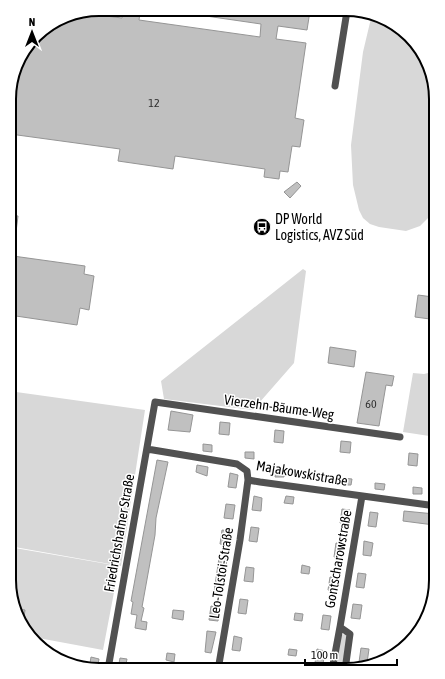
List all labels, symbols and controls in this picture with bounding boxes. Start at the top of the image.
north arrow [12,12,52,52]
text: N [29,16,35,28]
house number: 12 [148,96,160,110]
place label: DP World Logistics, AVZ Süd [275,211,364,243]
bus stop icon: DP World Logistics, AVZ Süd [252,217,272,237]
street label: Vierzehn-Bäume-Weg [223,391,335,423]
house number: 60 [365,397,377,411]
street label: Majakowskistraße [255,457,349,489]
street label: Friedrichshafner Straße [101,473,137,593]
street label: Gontscharowstraße [321,509,355,609]
street label: Leo-Tolstoi-Straße [206,526,236,620]
scale bar [305,641,397,667]
text: 100 m [311,648,338,662]

